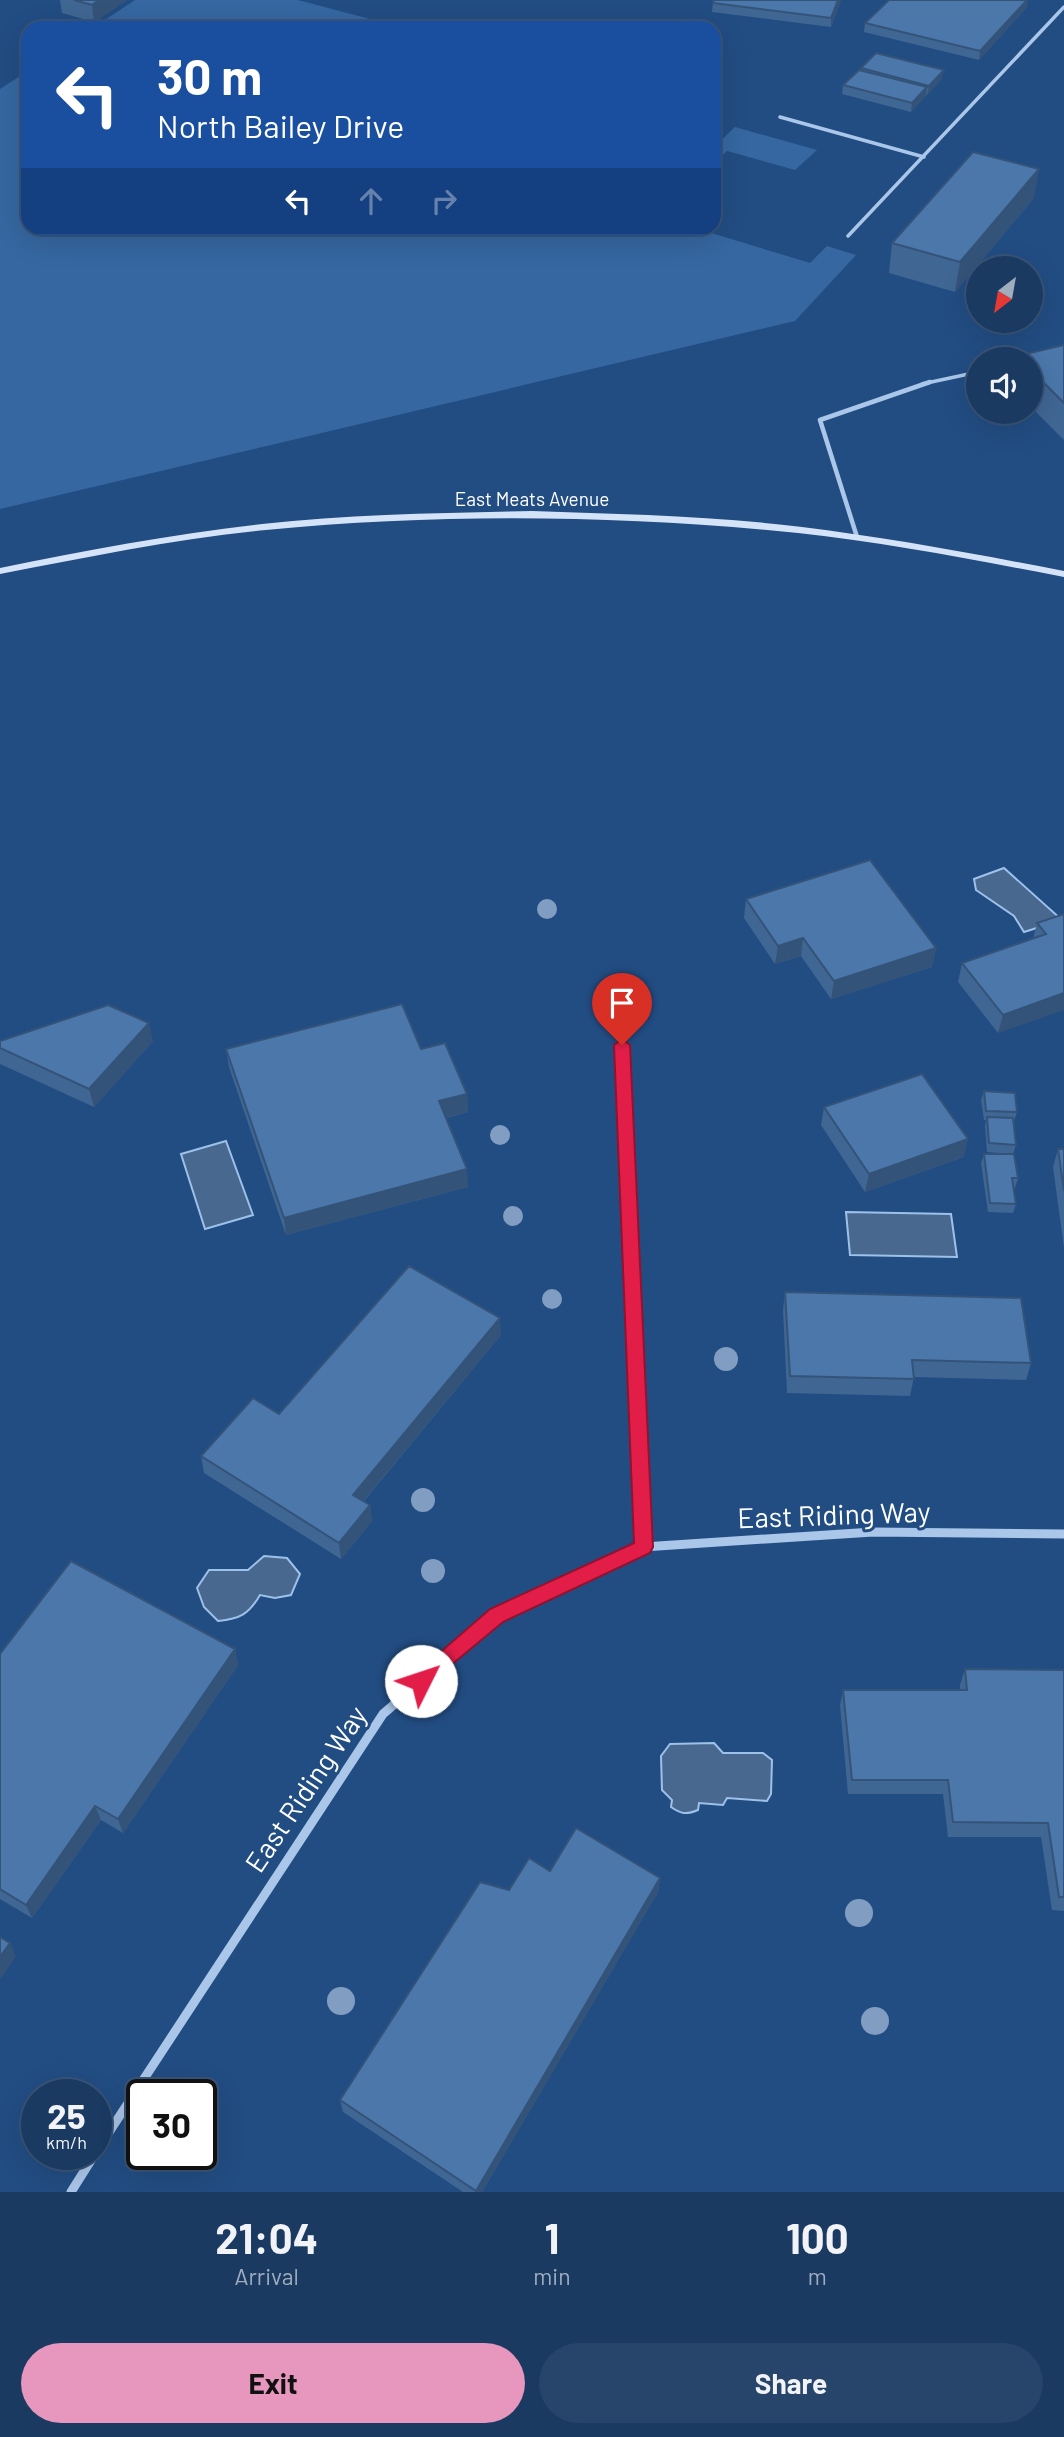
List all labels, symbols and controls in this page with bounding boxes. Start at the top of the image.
text: 30 m [157,46,262,105]
icon: left [42,49,133,140]
text: North Bailey Drive [157,106,404,144]
icon: left [279,182,317,220]
icon: ahead [352,182,390,220]
icon: right [425,182,463,220]
north arrow [966,256,1043,332]
map controls [966,256,1043,424]
button: sound [966,347,1043,424]
street label: East Meats Avenue [455,487,609,510]
pin [592,973,652,1045]
icon: arrive [603,984,641,1022]
street label: East Riding Way [737,1494,931,1534]
position arrow [384,1644,458,1718]
street label: East Riding Way [237,1699,373,1878]
speed limit sign: 30 [126,2079,217,2170]
text: 25 [47,2094,86,2136]
text: km/h [46,2131,87,2153]
text: 21:04 [215,2212,318,2262]
text: 1 [545,2212,559,2262]
text: 100 [786,2212,849,2262]
text: Arrival [235,2262,299,2290]
text: min [533,2262,571,2290]
text: m [808,2262,827,2290]
button: Exit [21,2343,525,2423]
button: Share [539,2343,1043,2423]

